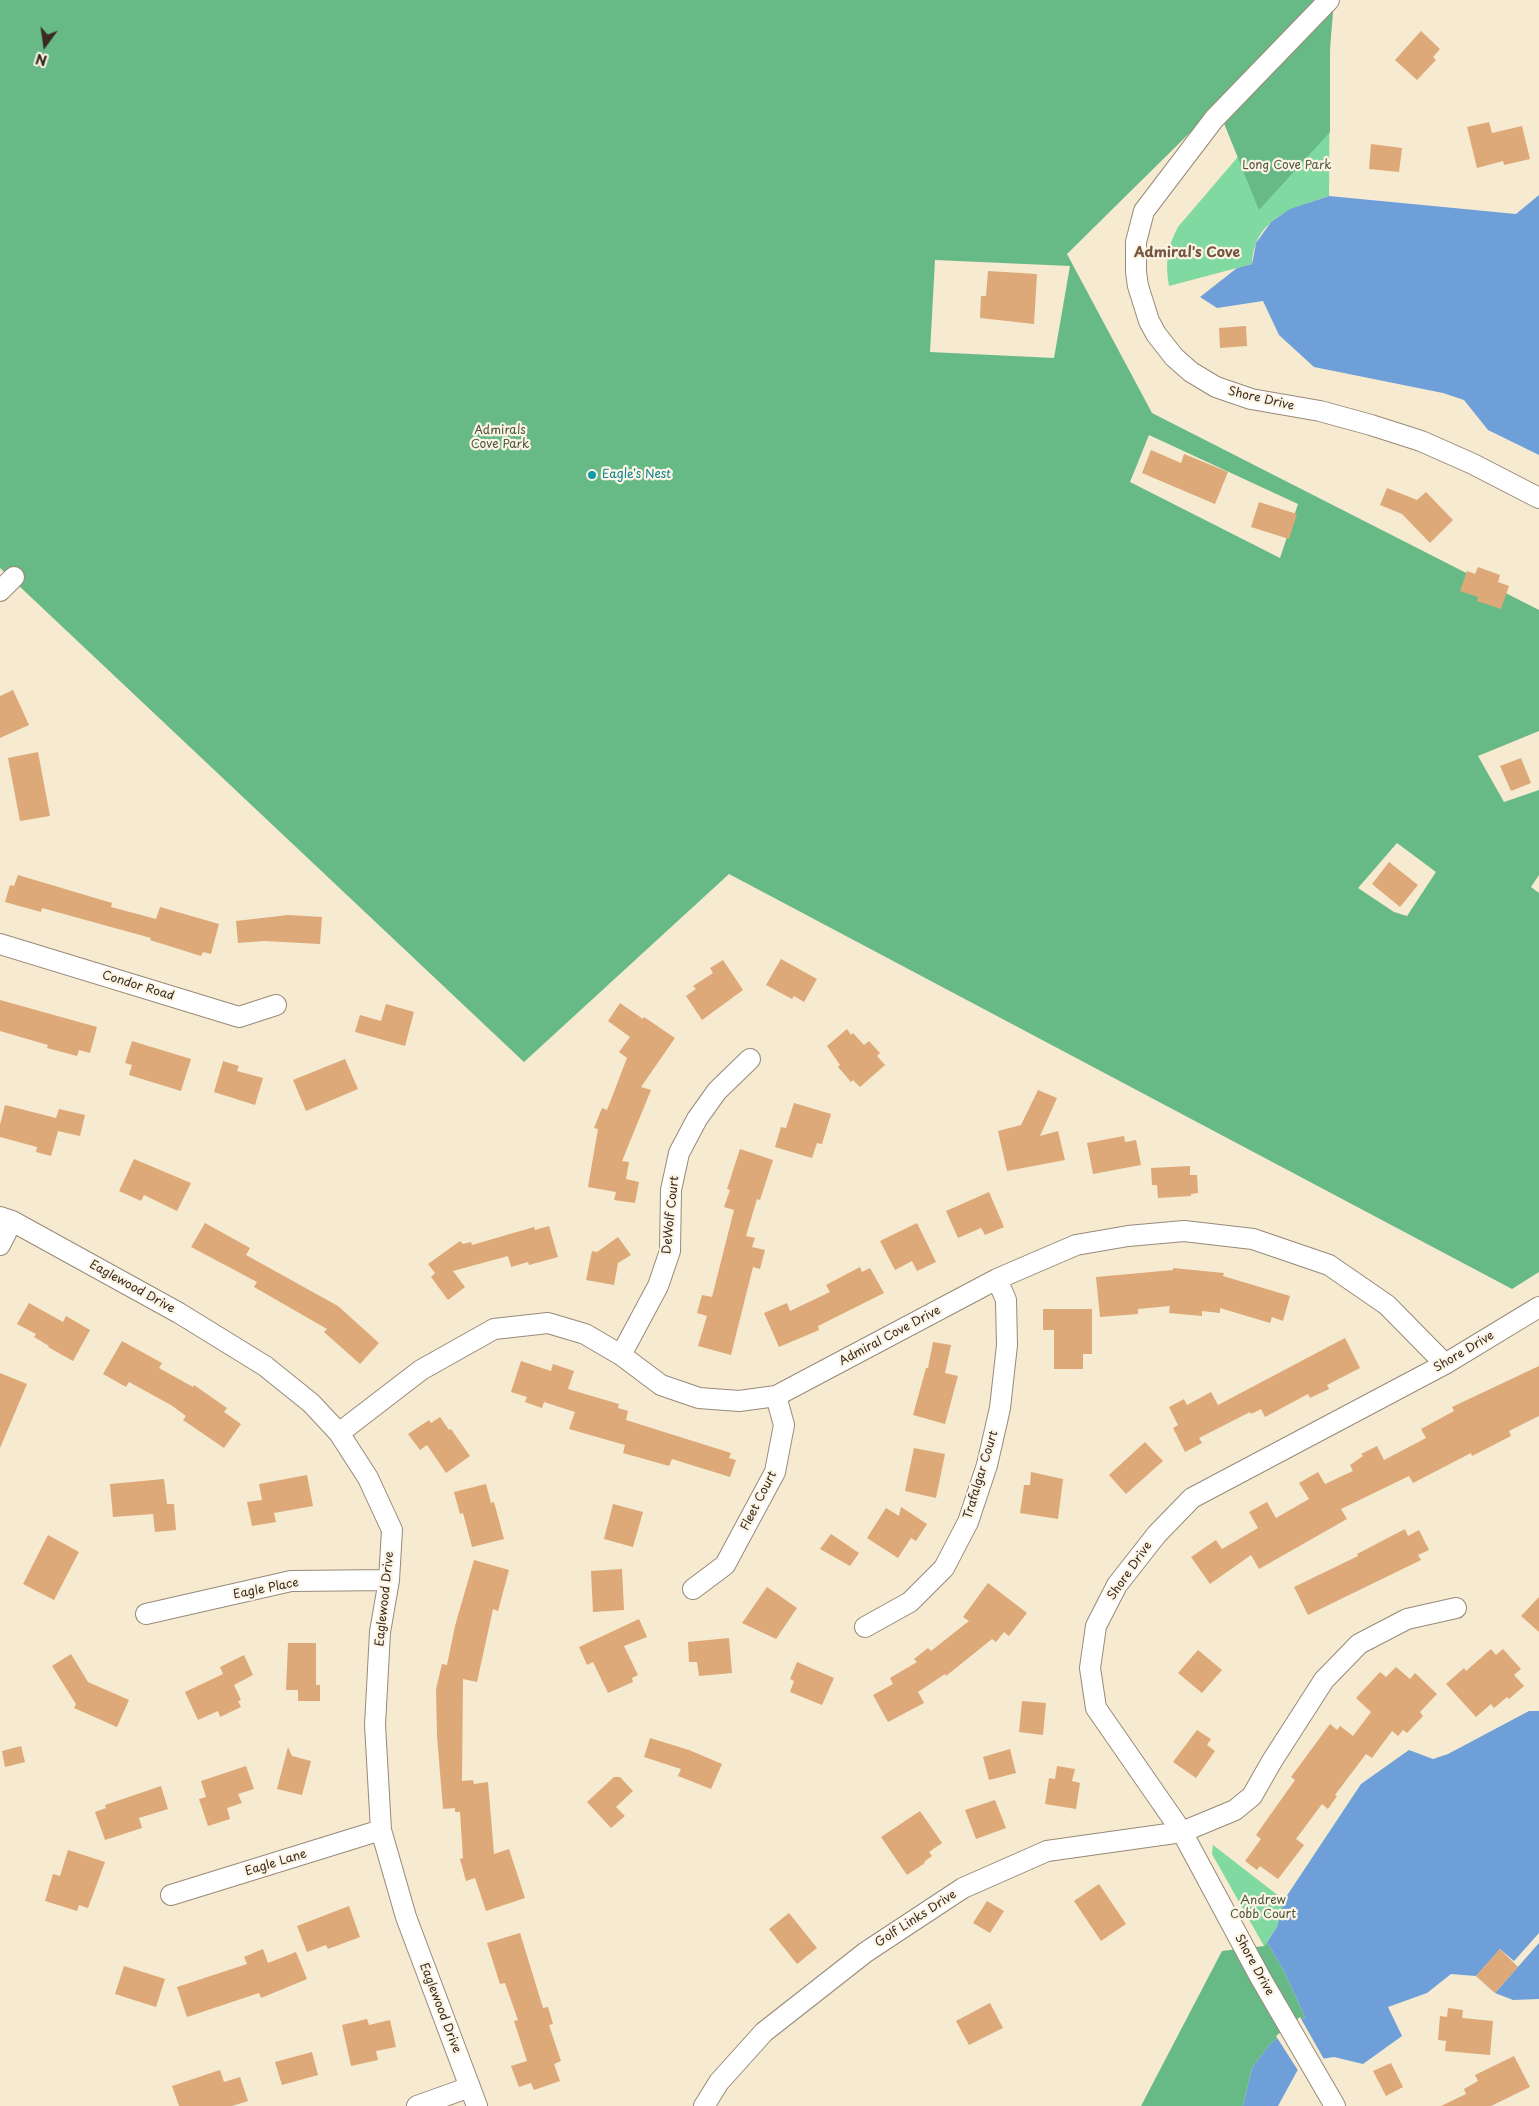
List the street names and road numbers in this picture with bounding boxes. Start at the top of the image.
street label: Shore Drive [1226,384,1296,414]
street label: Condor Road [100,968,176,1004]
street label: DeWolf Court [660,1175,682,1255]
street label: Eaglewood Drive [87,1258,177,1316]
street label: Admiral Cove Drive [837,1303,943,1369]
street label: Shore Drive [1431,1328,1497,1376]
street label: Trafalgar Court [961,1429,1001,1521]
street label: Fleet Court [738,1469,780,1533]
street label: Shore Drive [1105,1539,1155,1603]
street label: Eaglewood Drive [373,1551,397,1647]
street label: Eagle Place [232,1576,300,1602]
street label: Eagle Lane [244,1847,308,1879]
street label: Golf Links Drive [873,1887,959,1951]
street label: Shore Drive [1231,1932,1277,1998]
street label: Eaglewood Drive [416,1961,464,2055]

